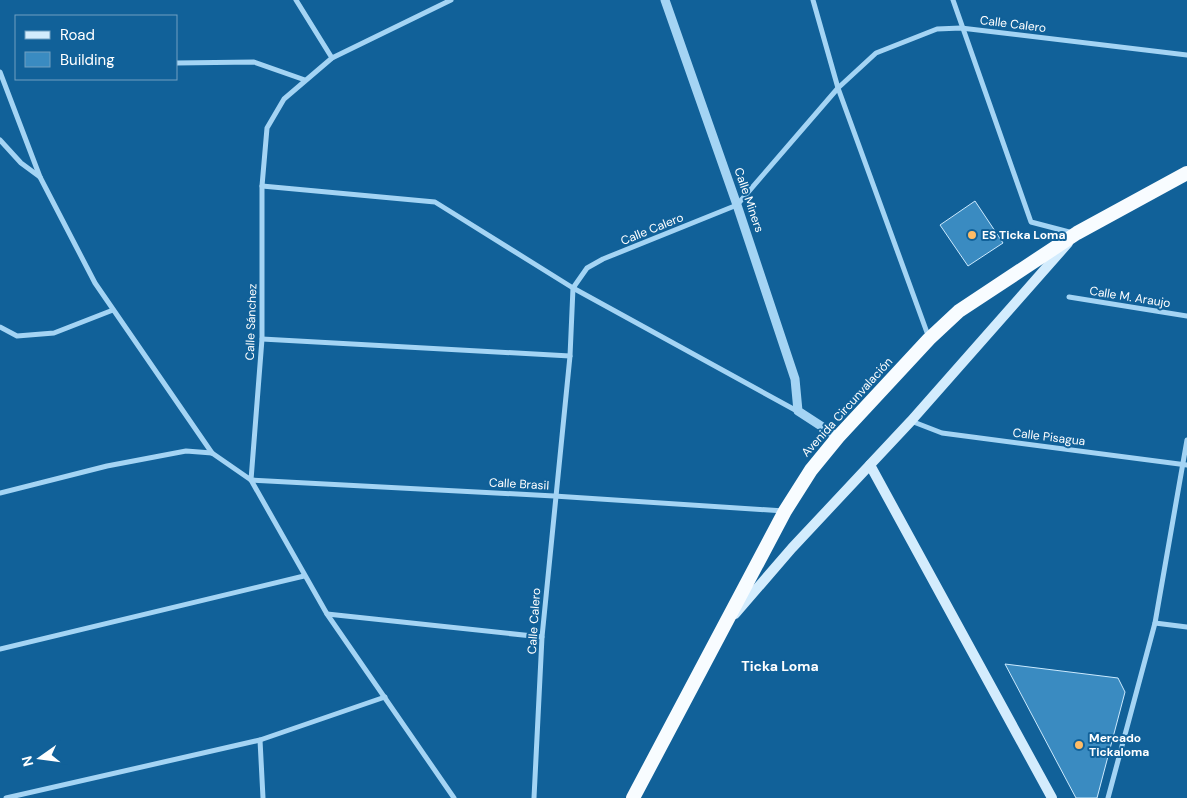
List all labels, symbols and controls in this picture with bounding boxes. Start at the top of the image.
street label: Calle Calero [979,12,1047,36]
legend [15,15,178,80]
text: Road [60,25,95,45]
text: Building [60,50,115,70]
street label: Calle Miners [730,165,768,235]
street label: Calle Calero [618,209,686,249]
place label: ES Ticka Loma [982,227,1065,243]
marker: ES Ticka Loma [966,229,978,241]
street label: Calle Sánchez [242,283,260,361]
street label: Calle M. Araujo [1088,283,1172,311]
street label: Avenida Circunvalación [798,354,896,460]
street label: Calle Pisagua [1012,425,1086,449]
street label: Calle Brasil [488,474,550,494]
street label: Calle Calero [524,587,544,655]
district label: Ticka Loma [741,657,819,675]
place label: Mercado Tickaloma [1089,730,1149,760]
north arrow [15,733,65,783]
marker: Mercado Tickaloma [1073,739,1085,751]
text: N [17,754,37,768]

